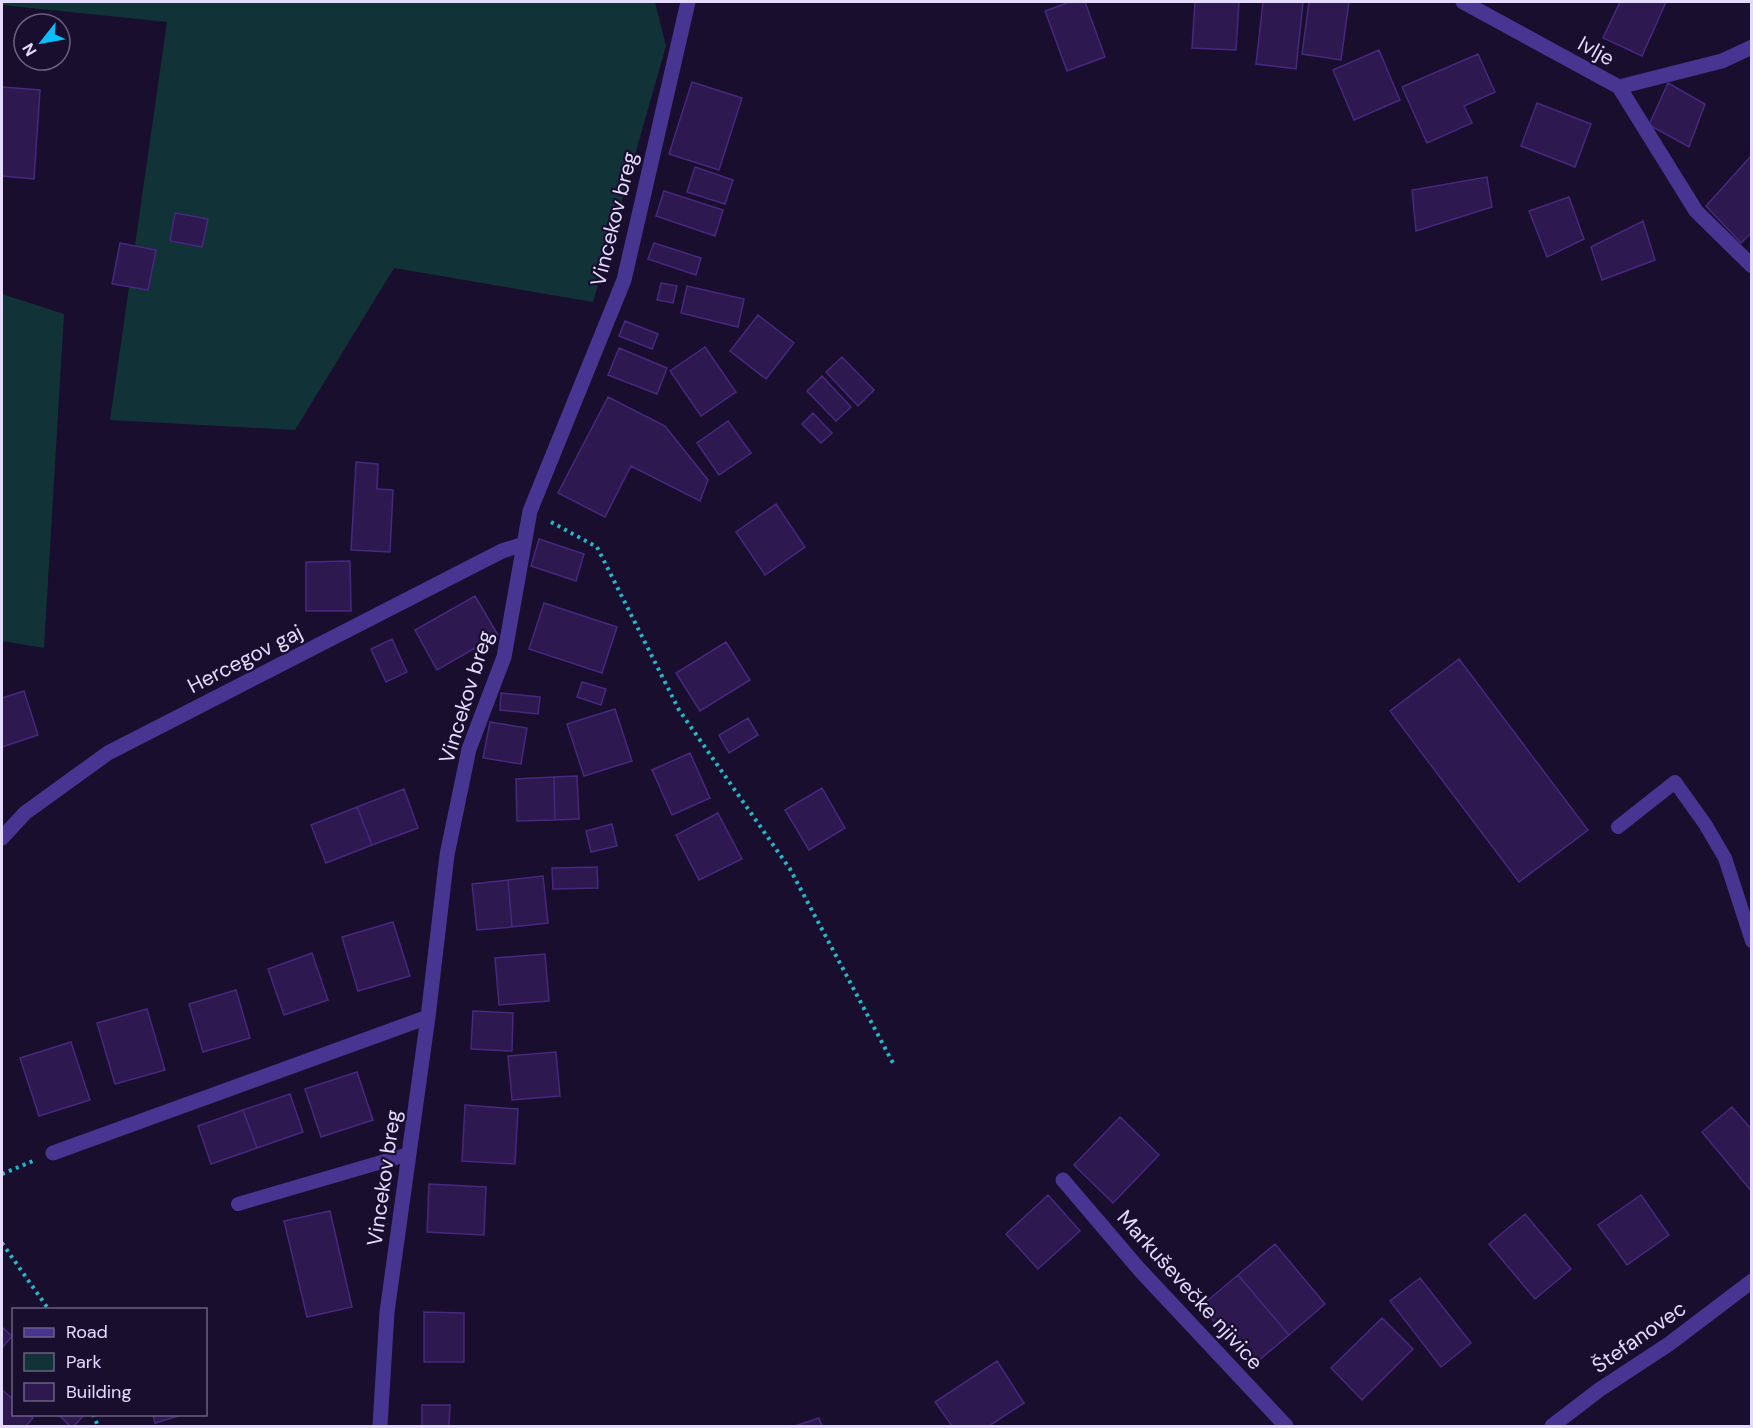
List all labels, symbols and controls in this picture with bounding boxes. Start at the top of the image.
north arrow [12,12,72,72]
street label: Ivlje [1573,30,1619,72]
text: N [18,39,42,60]
street label: Vincekov breg [584,149,644,289]
street label: Hercegov gaj [183,618,307,700]
street label: Vincekov breg [432,627,500,767]
street label: Vincekov breg [361,1108,407,1248]
street label: Markuševečke njivice [1111,1204,1269,1376]
street label: Štefanovec [1586,1294,1692,1380]
legend [12,1308,207,1416]
text: Road [66,1320,108,1344]
text: Park [66,1350,102,1374]
text: Building [66,1380,131,1404]

